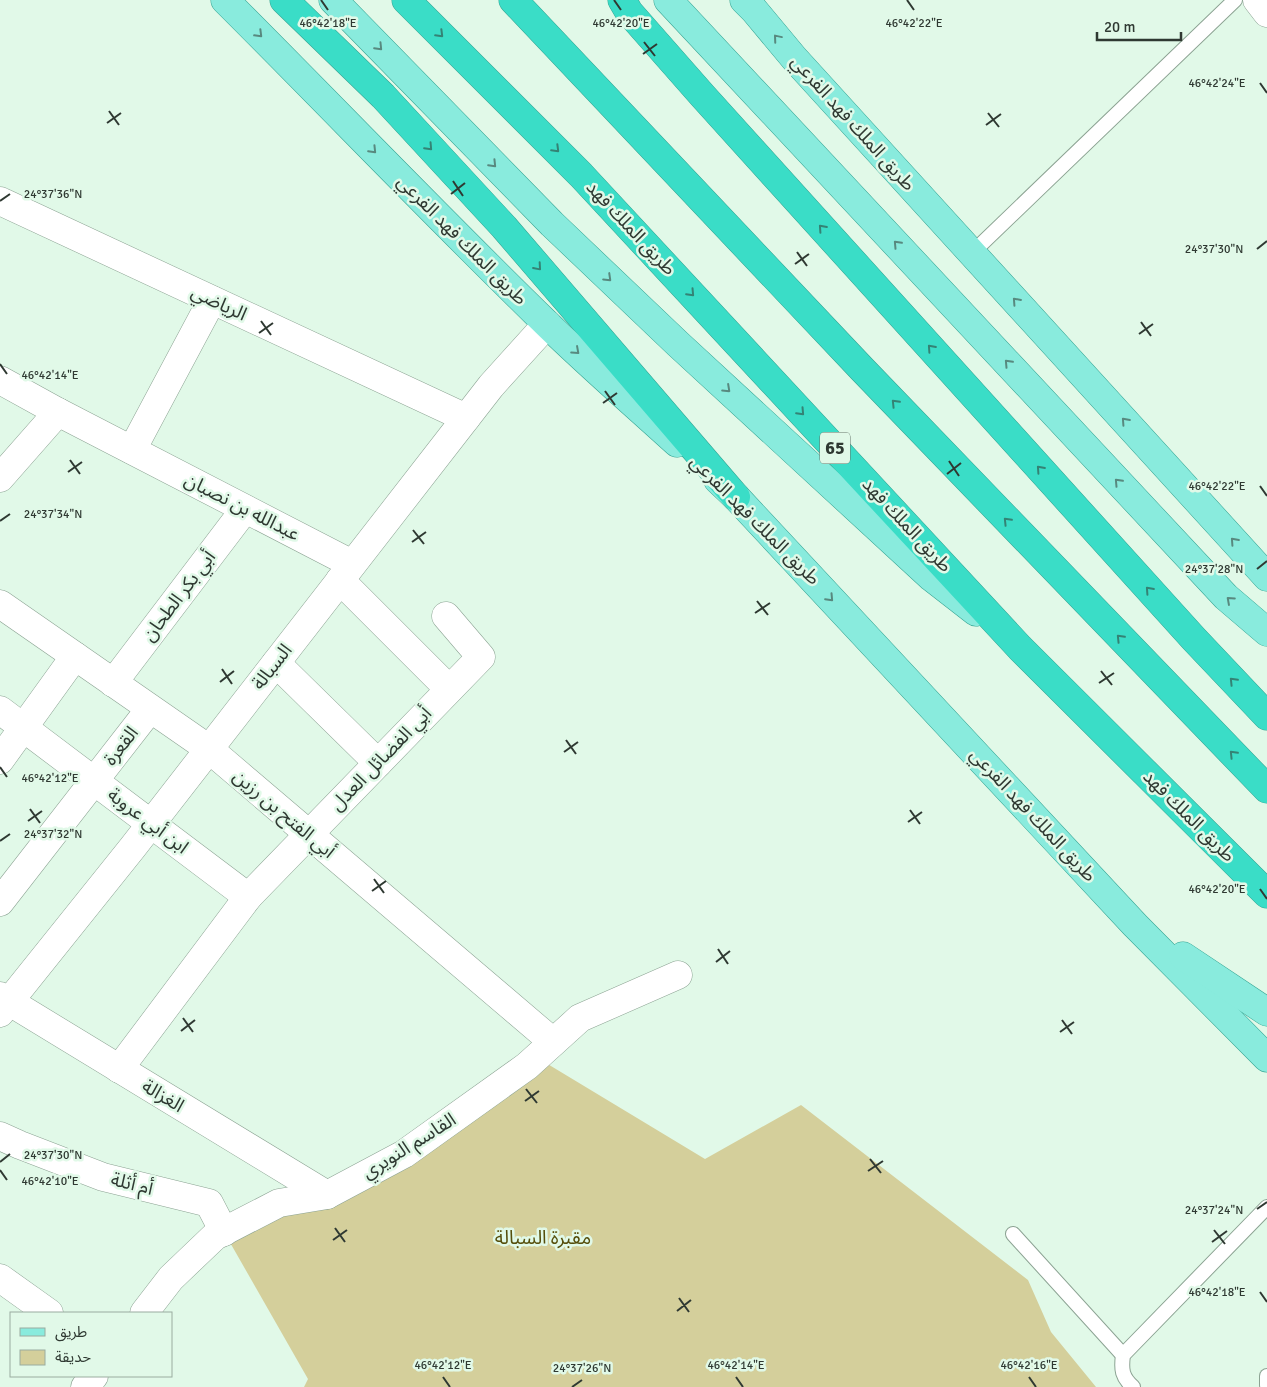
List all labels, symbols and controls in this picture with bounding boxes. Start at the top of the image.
scale bar [1097,10,1181,42]
text: 46°42'18"E [299,16,357,31]
text: 46°42'20"E [592,16,650,31]
text: 46°42'22"E [885,16,943,31]
text: 20 m [1104,18,1135,36]
one-way arrow [254,28,263,37]
one-way arrow [435,29,444,38]
one-way arrow [775,35,783,44]
one-way arrow [373,42,382,51]
street label: طريق الملك فهد الفرعي [784,50,920,198]
text: 46°42'24"E [1188,76,1246,91]
one-way arrow [423,141,432,150]
one-way arrow [550,143,559,152]
one-way arrow [367,145,376,154]
one-way arrow [487,158,496,167]
street label: طريق الملك فهد الفرعي [390,170,532,312]
street label: طريق الملك فهد [581,176,681,281]
text: 24°37'36"N [24,187,82,202]
one-way arrow [819,224,828,233]
one-way arrow [894,241,903,250]
text: 24°37'30"N [1185,242,1243,257]
one-way arrow [533,261,541,270]
one-way arrow [603,272,612,281]
street label: الرياضي [186,280,251,328]
one-way arrow [685,287,694,296]
one-way arrow [1013,297,1022,306]
one-way arrow [570,345,579,354]
one-way arrow [928,345,937,354]
one-way arrow [1005,360,1014,369]
text: 46°42'14"E [21,368,79,383]
one-way arrow [721,383,730,392]
one-way arrow [892,400,901,409]
one-way arrow [796,406,805,415]
one-way arrow [1122,417,1131,426]
road number: 65 [820,432,850,463]
street label: طريق الملك فهد الفرعي [683,450,825,592]
one-way arrow [1037,466,1046,475]
street label: عبدالله بن نصبان [180,468,304,546]
street label: طريق الملك فهد [857,473,957,578]
one-way arrow [1115,479,1124,488]
text: 46°42'22"E [1188,479,1246,494]
text: 24°37'34"N [24,507,82,522]
one-way arrow [1004,517,1013,526]
one-way arrow [1231,538,1240,547]
street label: أبي بكر الطحان [137,546,223,648]
text: 24°37'28"N [1185,562,1243,577]
one-way arrow [1146,586,1155,595]
one-way arrow [824,592,833,601]
one-way arrow [1226,597,1235,606]
one-way arrow [1117,635,1126,644]
street label: السبالة [247,639,297,695]
one-way arrow [1230,677,1239,686]
street label: أبي الفضائل العدل [325,702,439,818]
street label: القعرة [98,722,144,770]
street label: طريق الملك فهد الفرعي [963,743,1101,889]
one-way arrow [1230,751,1239,760]
street label: أبي الفتح بن رزين [226,764,340,866]
street label: طريق الملك فهد [1138,765,1240,867]
text: 46°42'12"E [21,771,79,786]
street label: ابن أبي عروبة [101,783,193,861]
text: 24°37'32"N [24,827,82,842]
text: 46°42'20"E [1188,882,1246,897]
street label: الغزالة [137,1074,189,1118]
street label: القاسم النويري [357,1108,462,1187]
text: 24°37'30"N [24,1148,82,1163]
street label: أم أثلة [108,1167,156,1203]
text: 46°42'10"E [21,1174,79,1189]
text: 24°37'24"N [1185,1203,1243,1218]
park label: مقبرة السبالة [495,1226,591,1250]
text: 46°42'18"E [1188,1285,1246,1300]
legend [10,1312,172,1377]
text: طريق [55,1323,87,1342]
text: حديقة [55,1348,91,1366]
text: 46°42'12"E [414,1358,472,1373]
text: 46°42'14"E [707,1358,765,1373]
text: 46°42'16"E [1000,1358,1058,1373]
text: 24°37'26"N [553,1361,611,1376]

